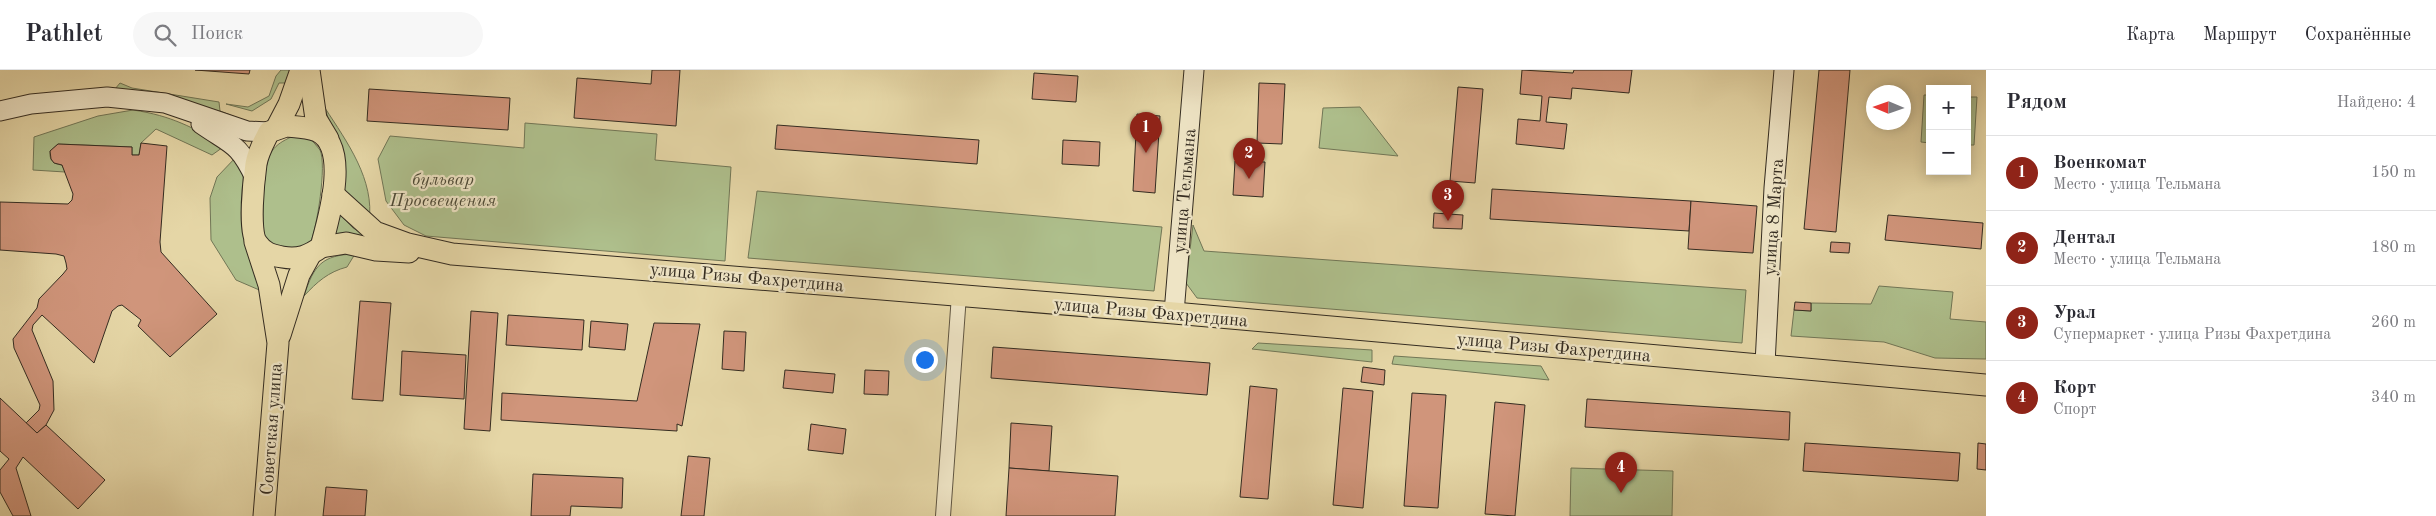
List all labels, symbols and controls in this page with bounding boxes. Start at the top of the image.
search box [133,12,483,57]
icon: search [151,21,179,49]
text: Pathlet [25,23,103,47]
text: Поиск [191,25,243,44]
text: Карта [2126,26,2175,44]
text: Маршрут [2203,26,2277,44]
text: Сохранённые [2305,26,2411,44]
north arrow [1866,85,1911,130]
map controls [1926,85,1971,175]
button: + [1926,85,1971,130]
text: Рядом [2006,92,2067,113]
text: Найдено: 4 [2337,95,2416,111]
pin: 1 [1130,112,1162,153]
street label: улица Тельмана [1171,128,1199,254]
button: − [1926,130,1971,175]
pin: 2 [1233,138,1265,179]
text: Военкомат [2053,154,2146,173]
street label: улица 8 Марта [1761,158,1787,276]
text: 1 [2017,165,2027,181]
text: 150 m [2371,165,2416,181]
park label: бульвар Просвещения [388,171,497,210]
text: Место · улица Тельмана [2053,177,2221,193]
pin: 3 [1432,180,1464,221]
text: Дентал [2053,229,2116,248]
text: 2 [2017,240,2027,256]
text: 180 m [2371,240,2416,256]
text: Место · улица Тельмана [2053,252,2221,268]
street label: улица Ризы Фахретдина [649,261,845,295]
street label: улица Ризы Фахретдина [1053,296,1249,330]
text: Урал [2053,304,2096,323]
text: 3 [2017,315,2027,331]
text: 260 m [2371,315,2416,331]
text: Супермаркет · улица Ризы Фахретдина [2053,327,2331,343]
street label: улица Ризы Фахретдина [1456,331,1652,365]
your location [912,347,938,373]
street label: Советская улица [258,362,286,496]
text: Корт [2053,379,2096,398]
text: 4 [2017,390,2027,406]
text: 340 m [2371,390,2416,406]
text: Спорт [2053,402,2096,418]
pin: 4 [1605,452,1637,493]

